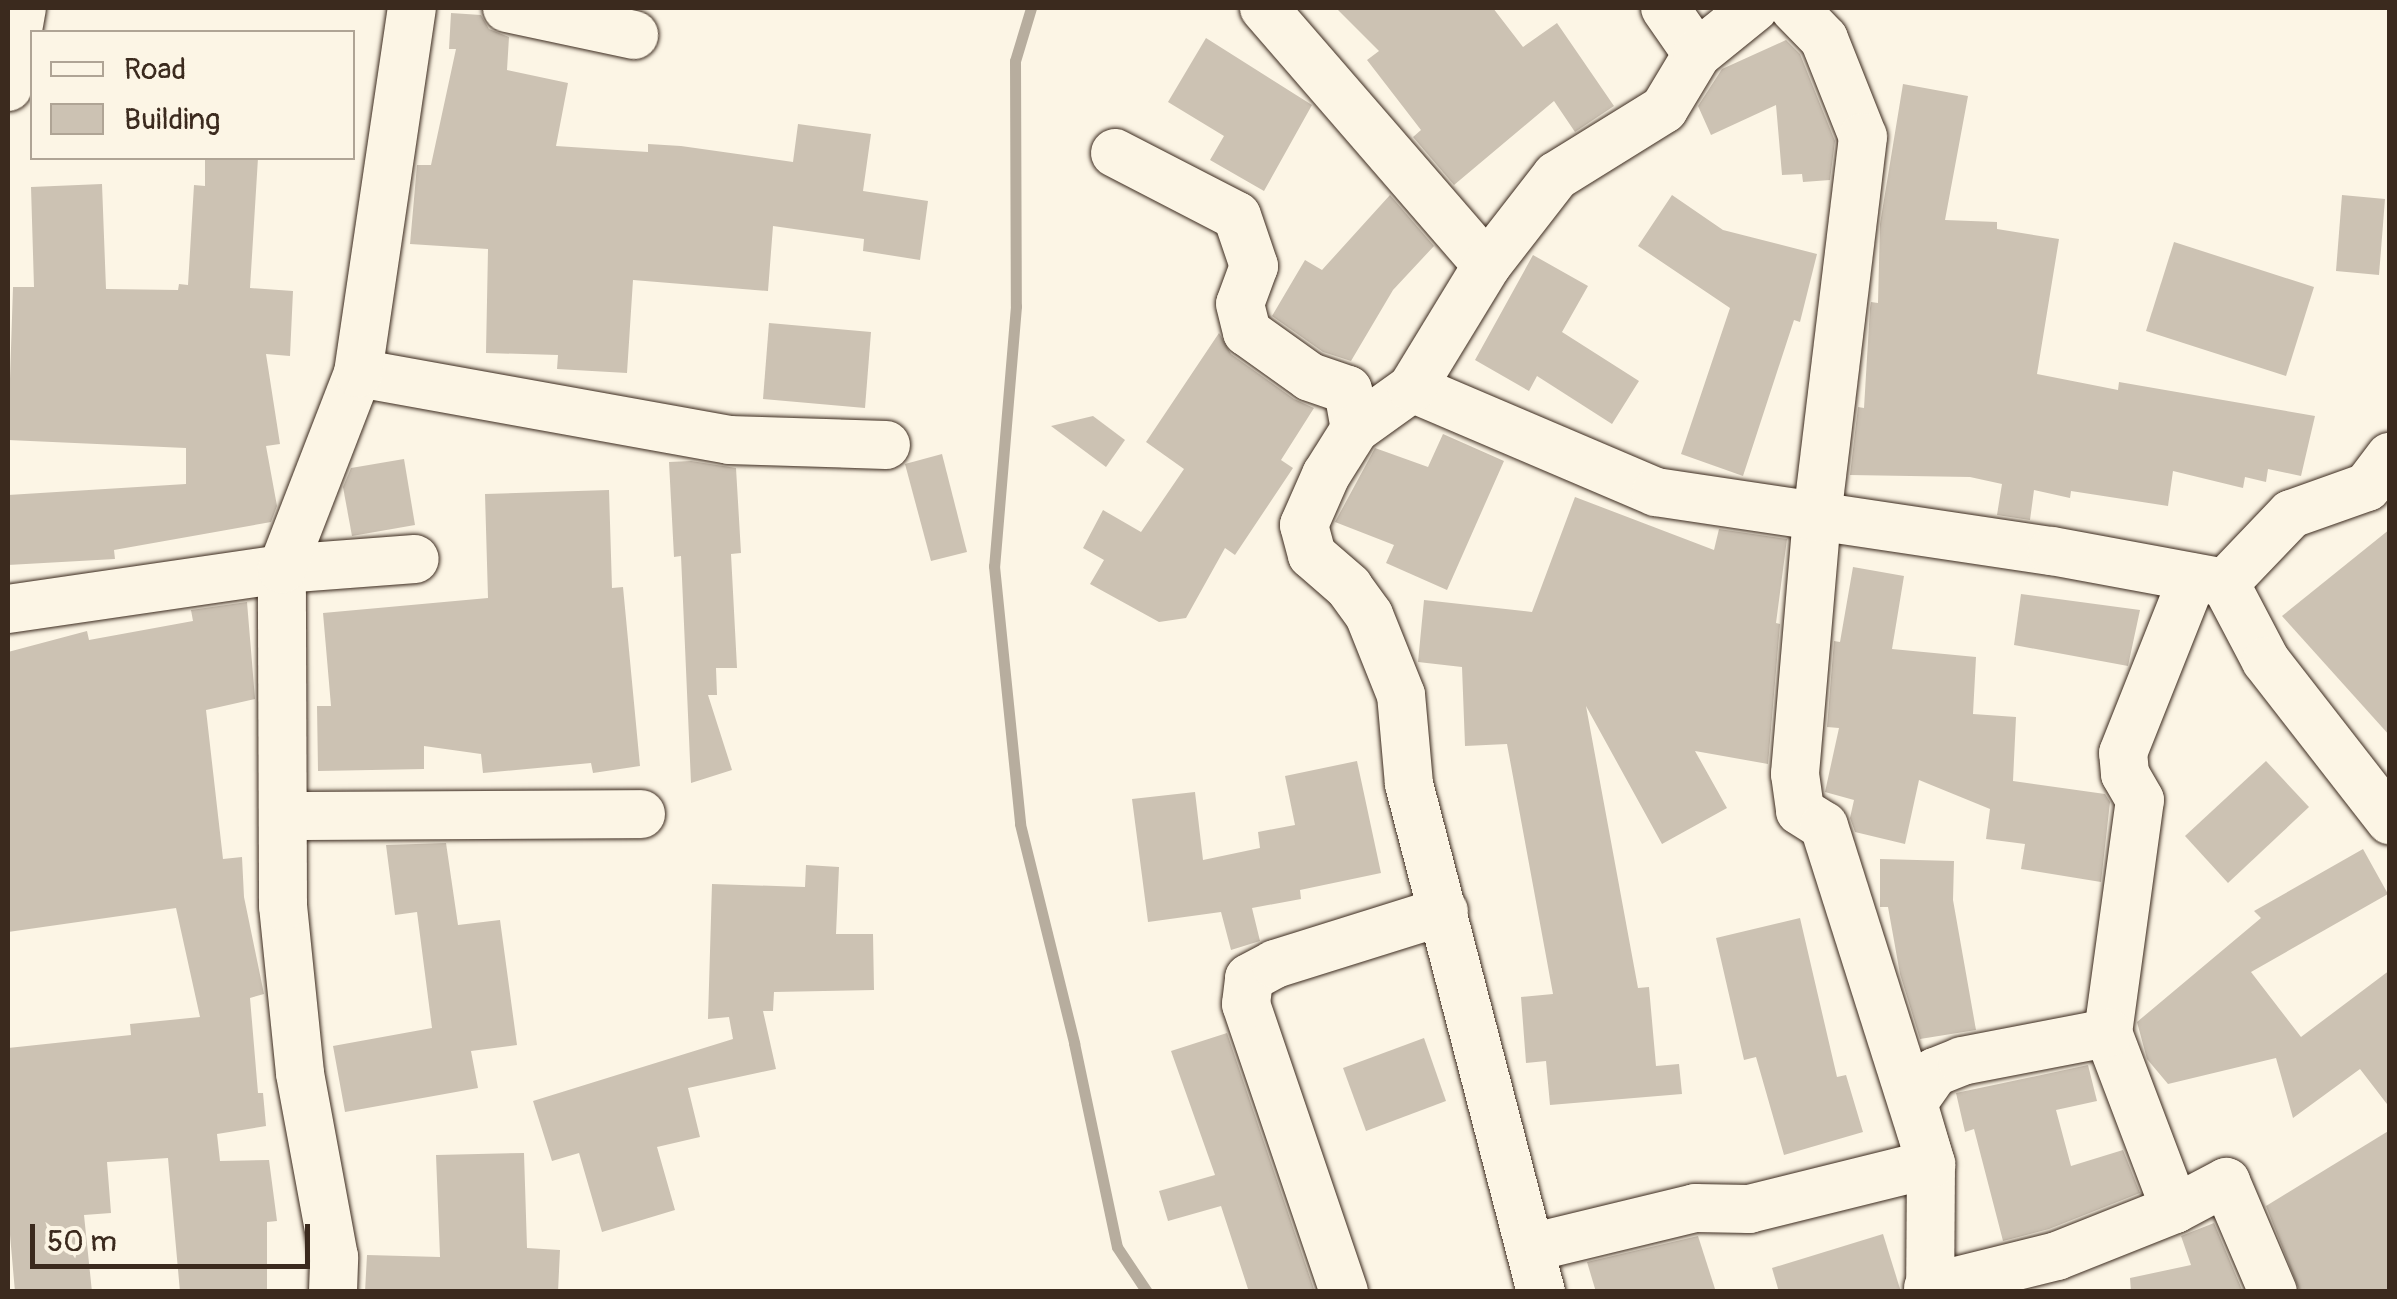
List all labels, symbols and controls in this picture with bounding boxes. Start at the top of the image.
legend [30,30,355,160]
text: Road [124,51,186,88]
text: Building [124,101,220,138]
scale bar [35,1204,315,1266]
text: 50 m [47,1223,117,1260]

